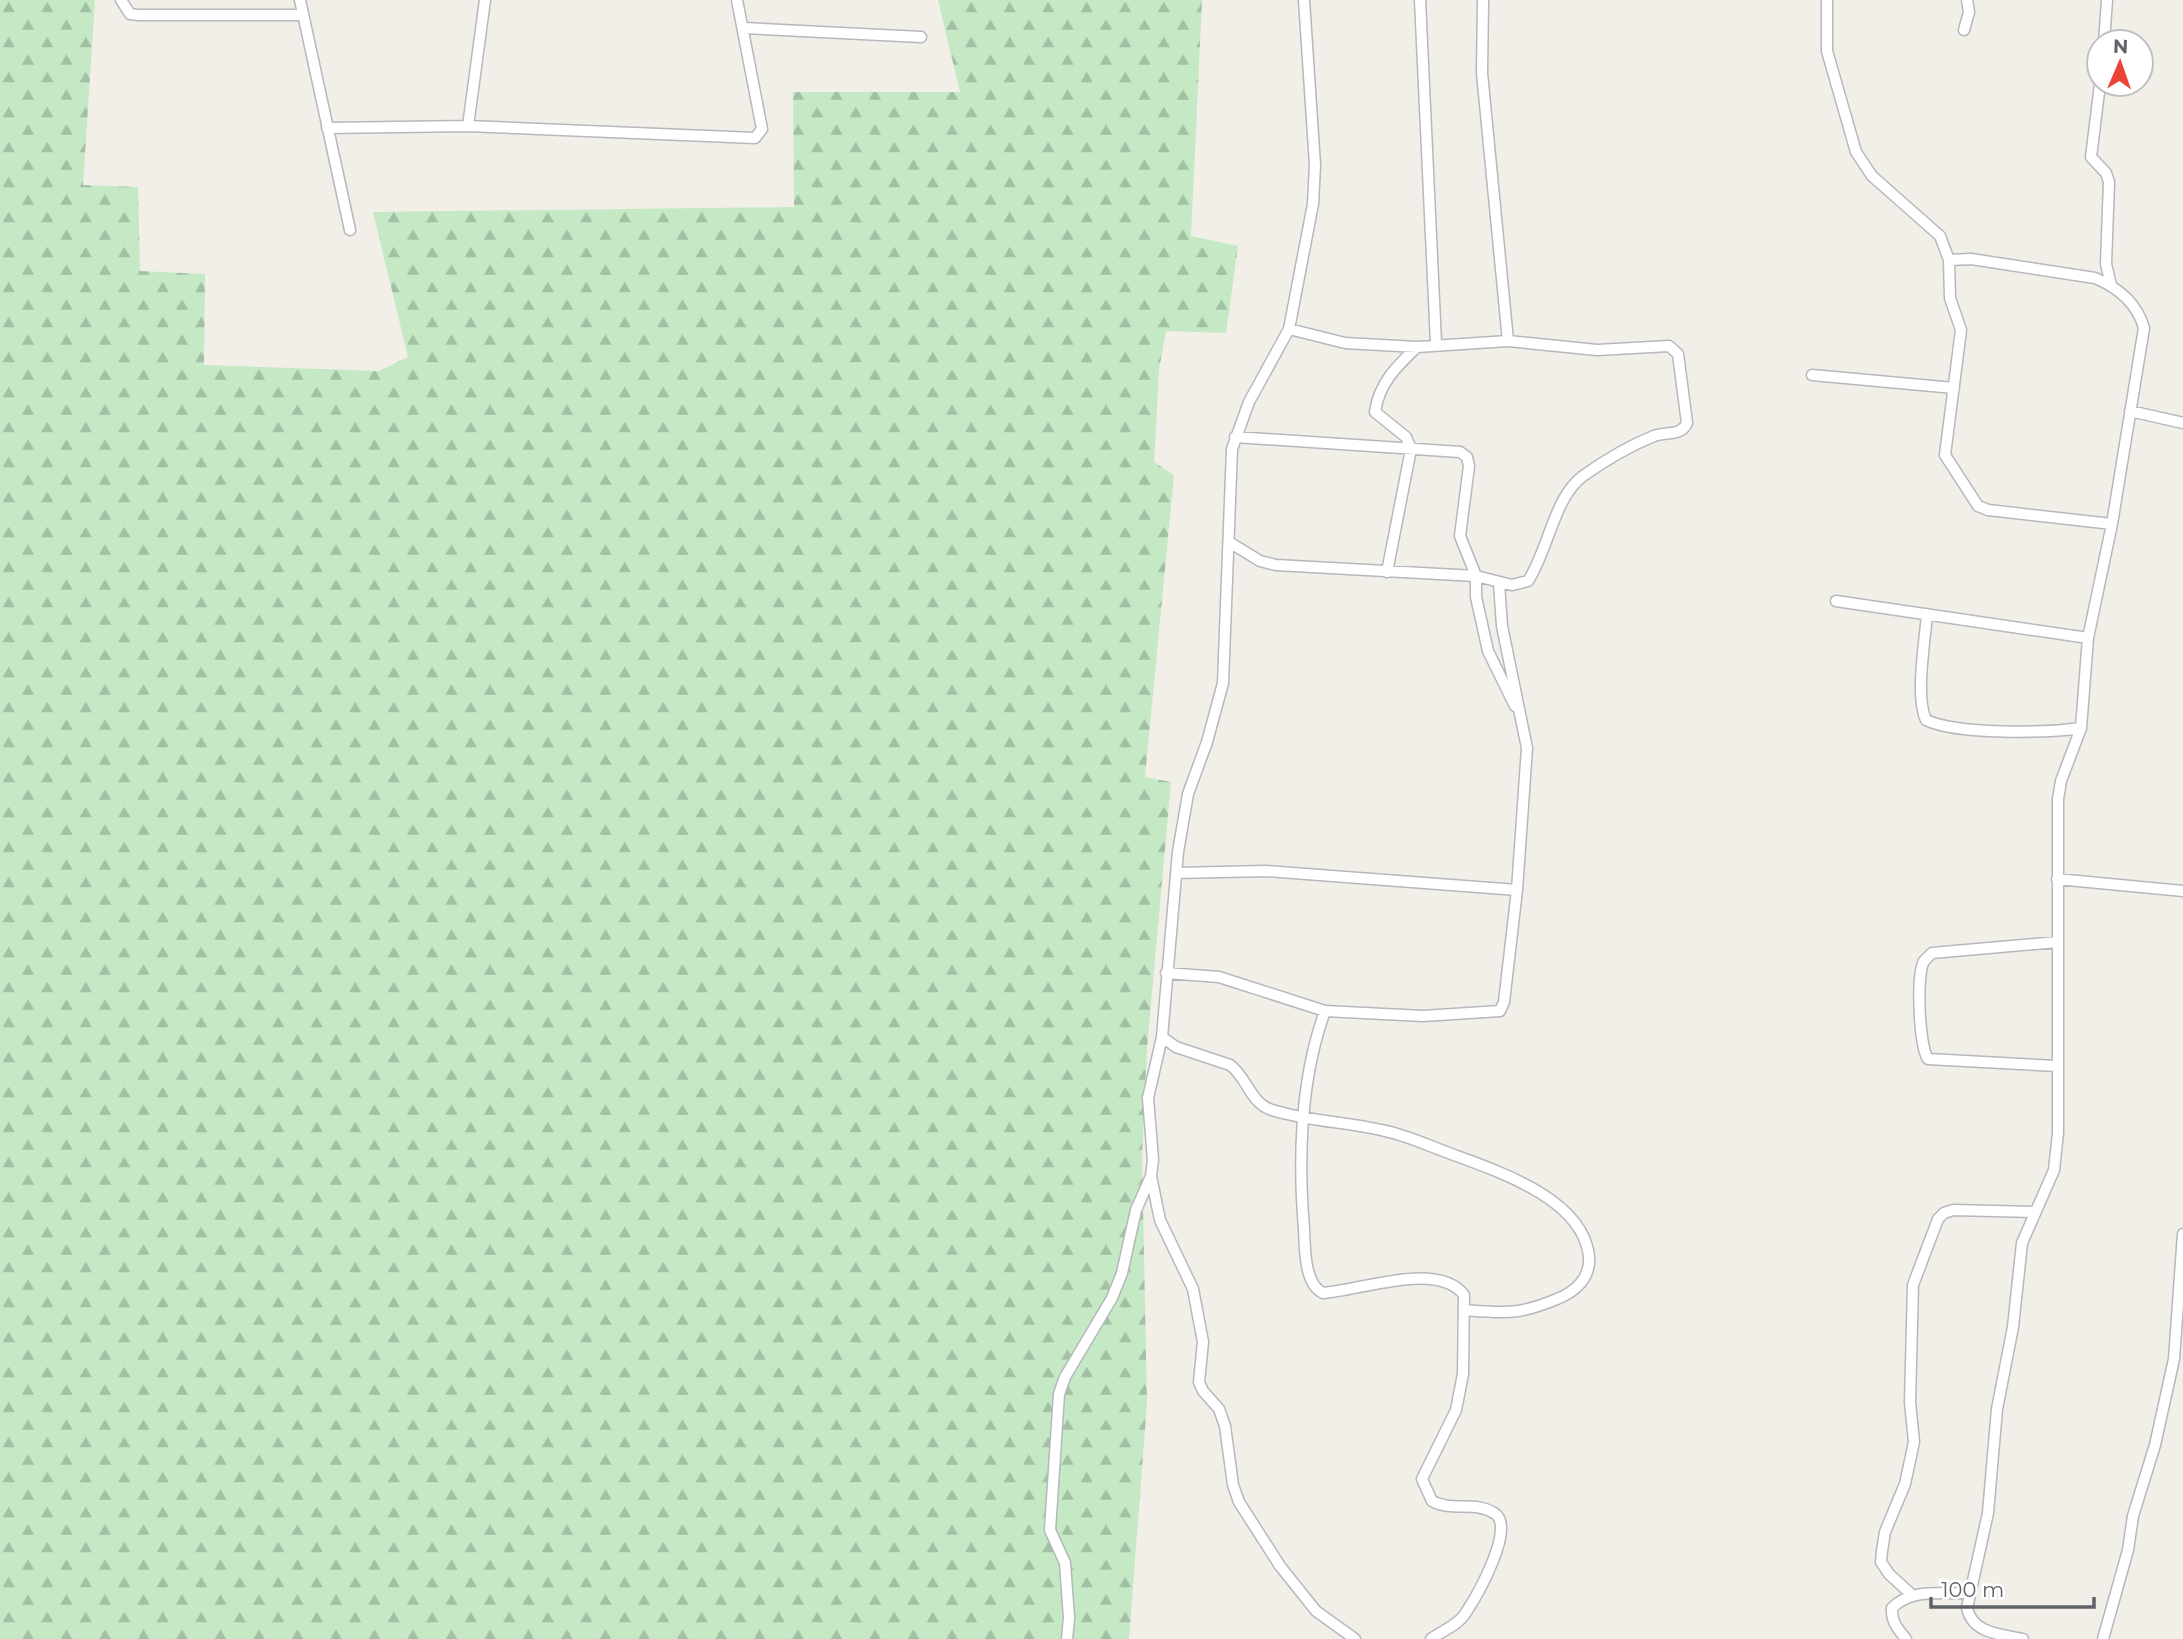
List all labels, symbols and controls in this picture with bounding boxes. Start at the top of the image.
north arrow [2085,28,2155,98]
text: N [2112,35,2129,58]
scale bar [1931,1566,2094,1610]
text: 100 m [1941,1577,2004,1602]

